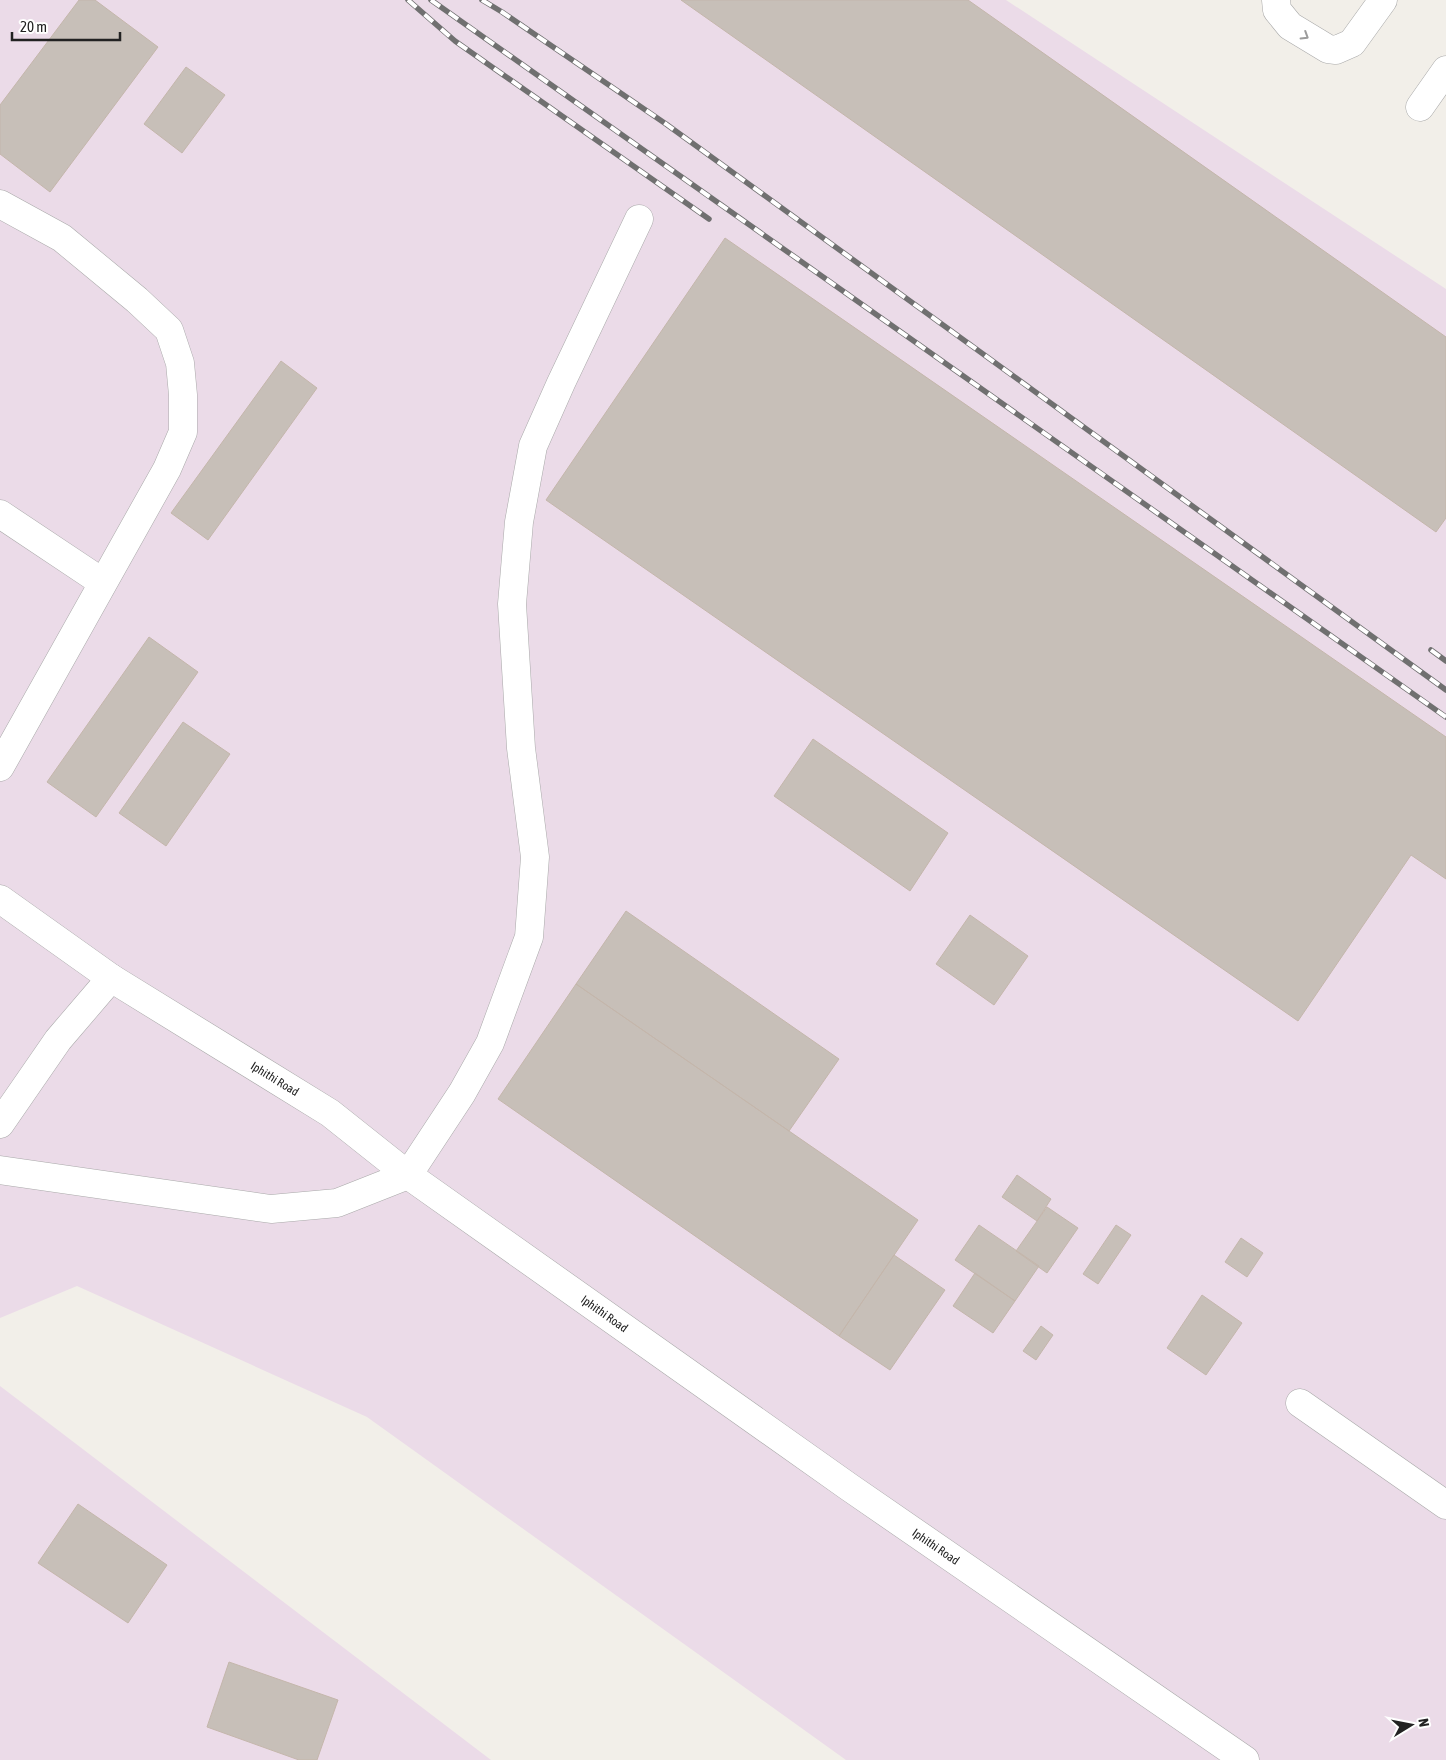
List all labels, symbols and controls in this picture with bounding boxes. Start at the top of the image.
scale bar [12,10,120,42]
text: 20 m [20,18,47,35]
one-way arrow [1300,29,1309,39]
street label: Iphithi Road [248,1059,301,1099]
street label: Iphithi Road [578,1293,630,1335]
street label: Iphithi Road [909,1526,962,1568]
north arrow [1386,1700,1436,1750]
text: N [1415,1717,1432,1728]

